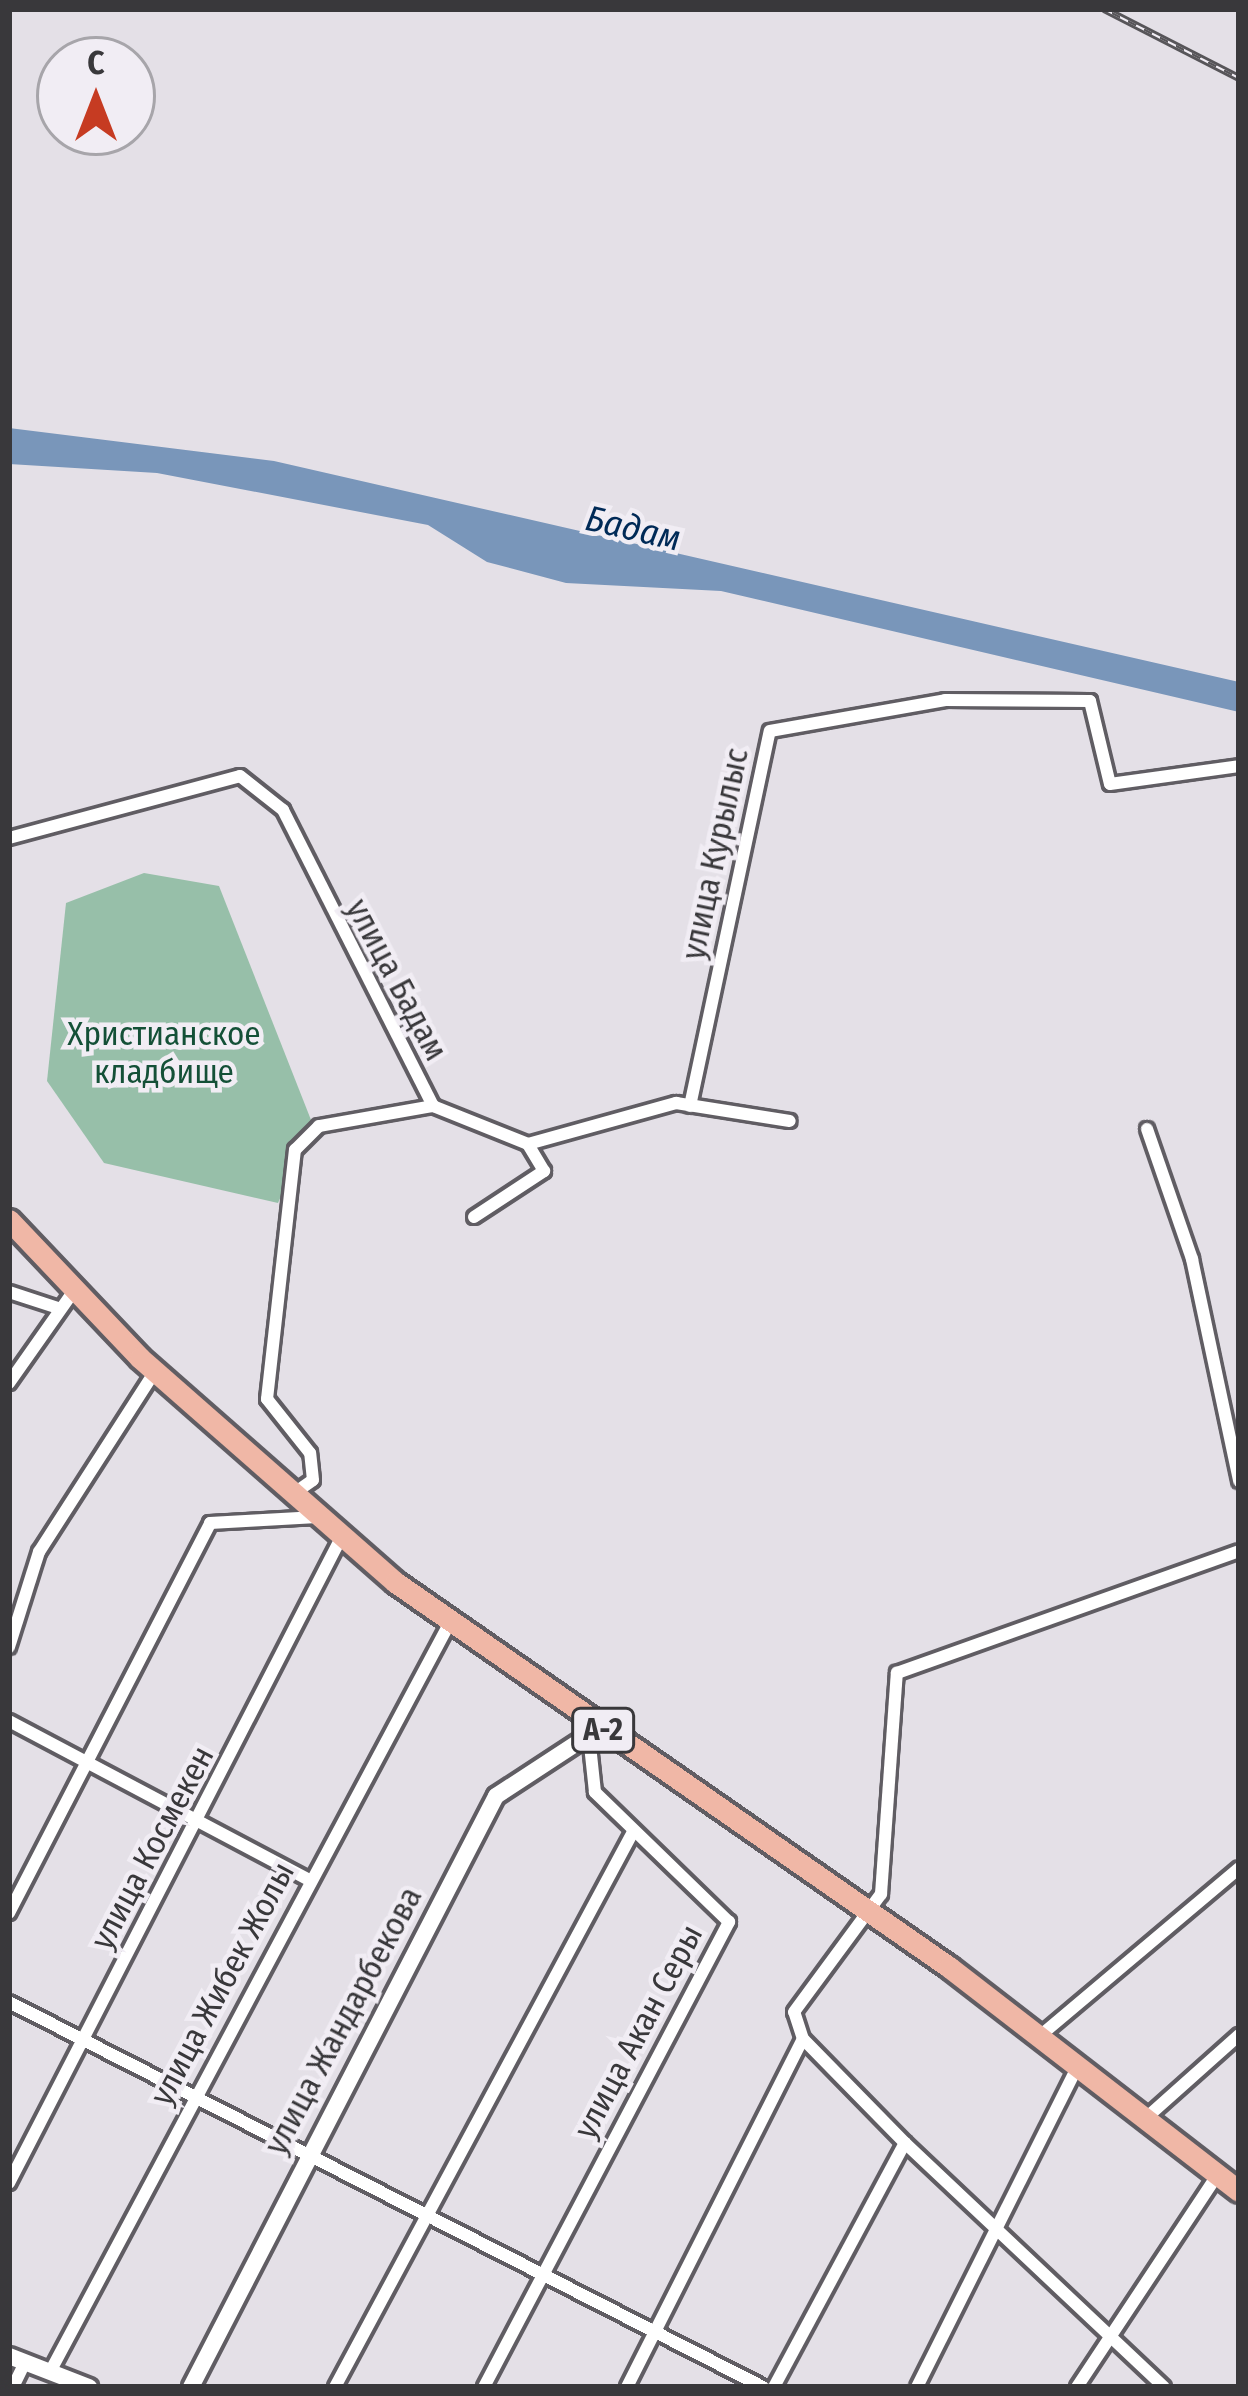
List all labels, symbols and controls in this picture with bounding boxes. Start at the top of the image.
north arrow [36,36,156,156]
text: С [87,43,105,83]
water label: Бадам [581,497,685,561]
street label: улица Курылыс [674,745,758,963]
street label: улица Бадам [337,893,455,1067]
park label: Христианское кладбище [67,1015,261,1093]
road number: A-2 [570,1706,636,1754]
street label: улица Космекен [83,1740,223,1956]
street label: улица Жибек Жолы [142,1856,304,2112]
street label: улица Жандарбекова [257,1880,431,2162]
street label: улица Акан Серы [566,1918,712,2146]

